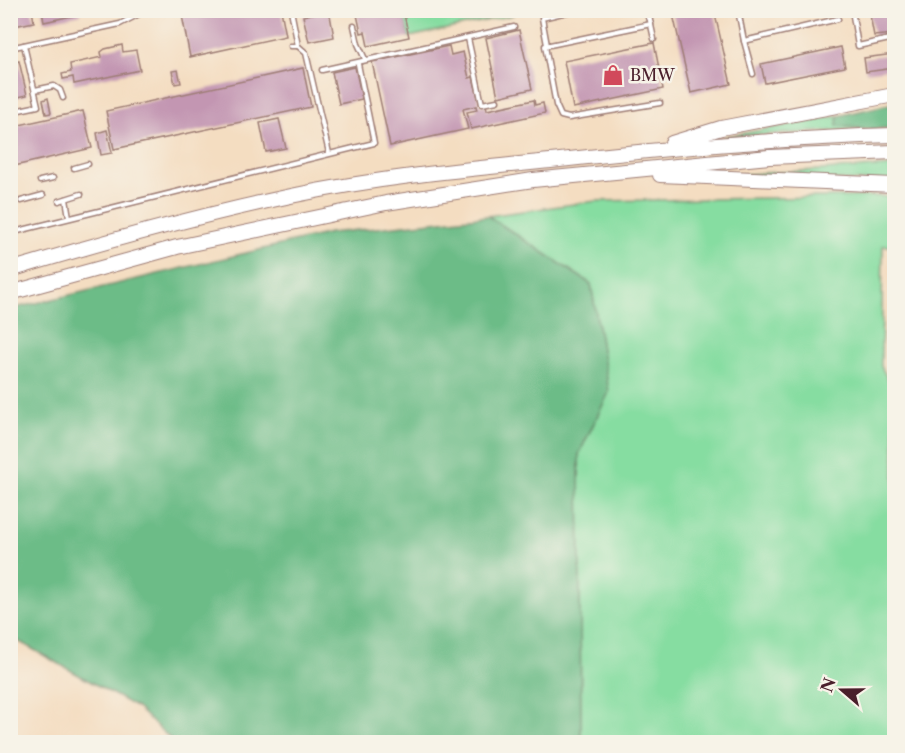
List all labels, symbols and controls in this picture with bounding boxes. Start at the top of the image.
shop icon: BMW [601,63,625,87]
place label: BMW [630,65,675,85]
north arrow [812,660,872,720]
text: N [816,675,840,695]

